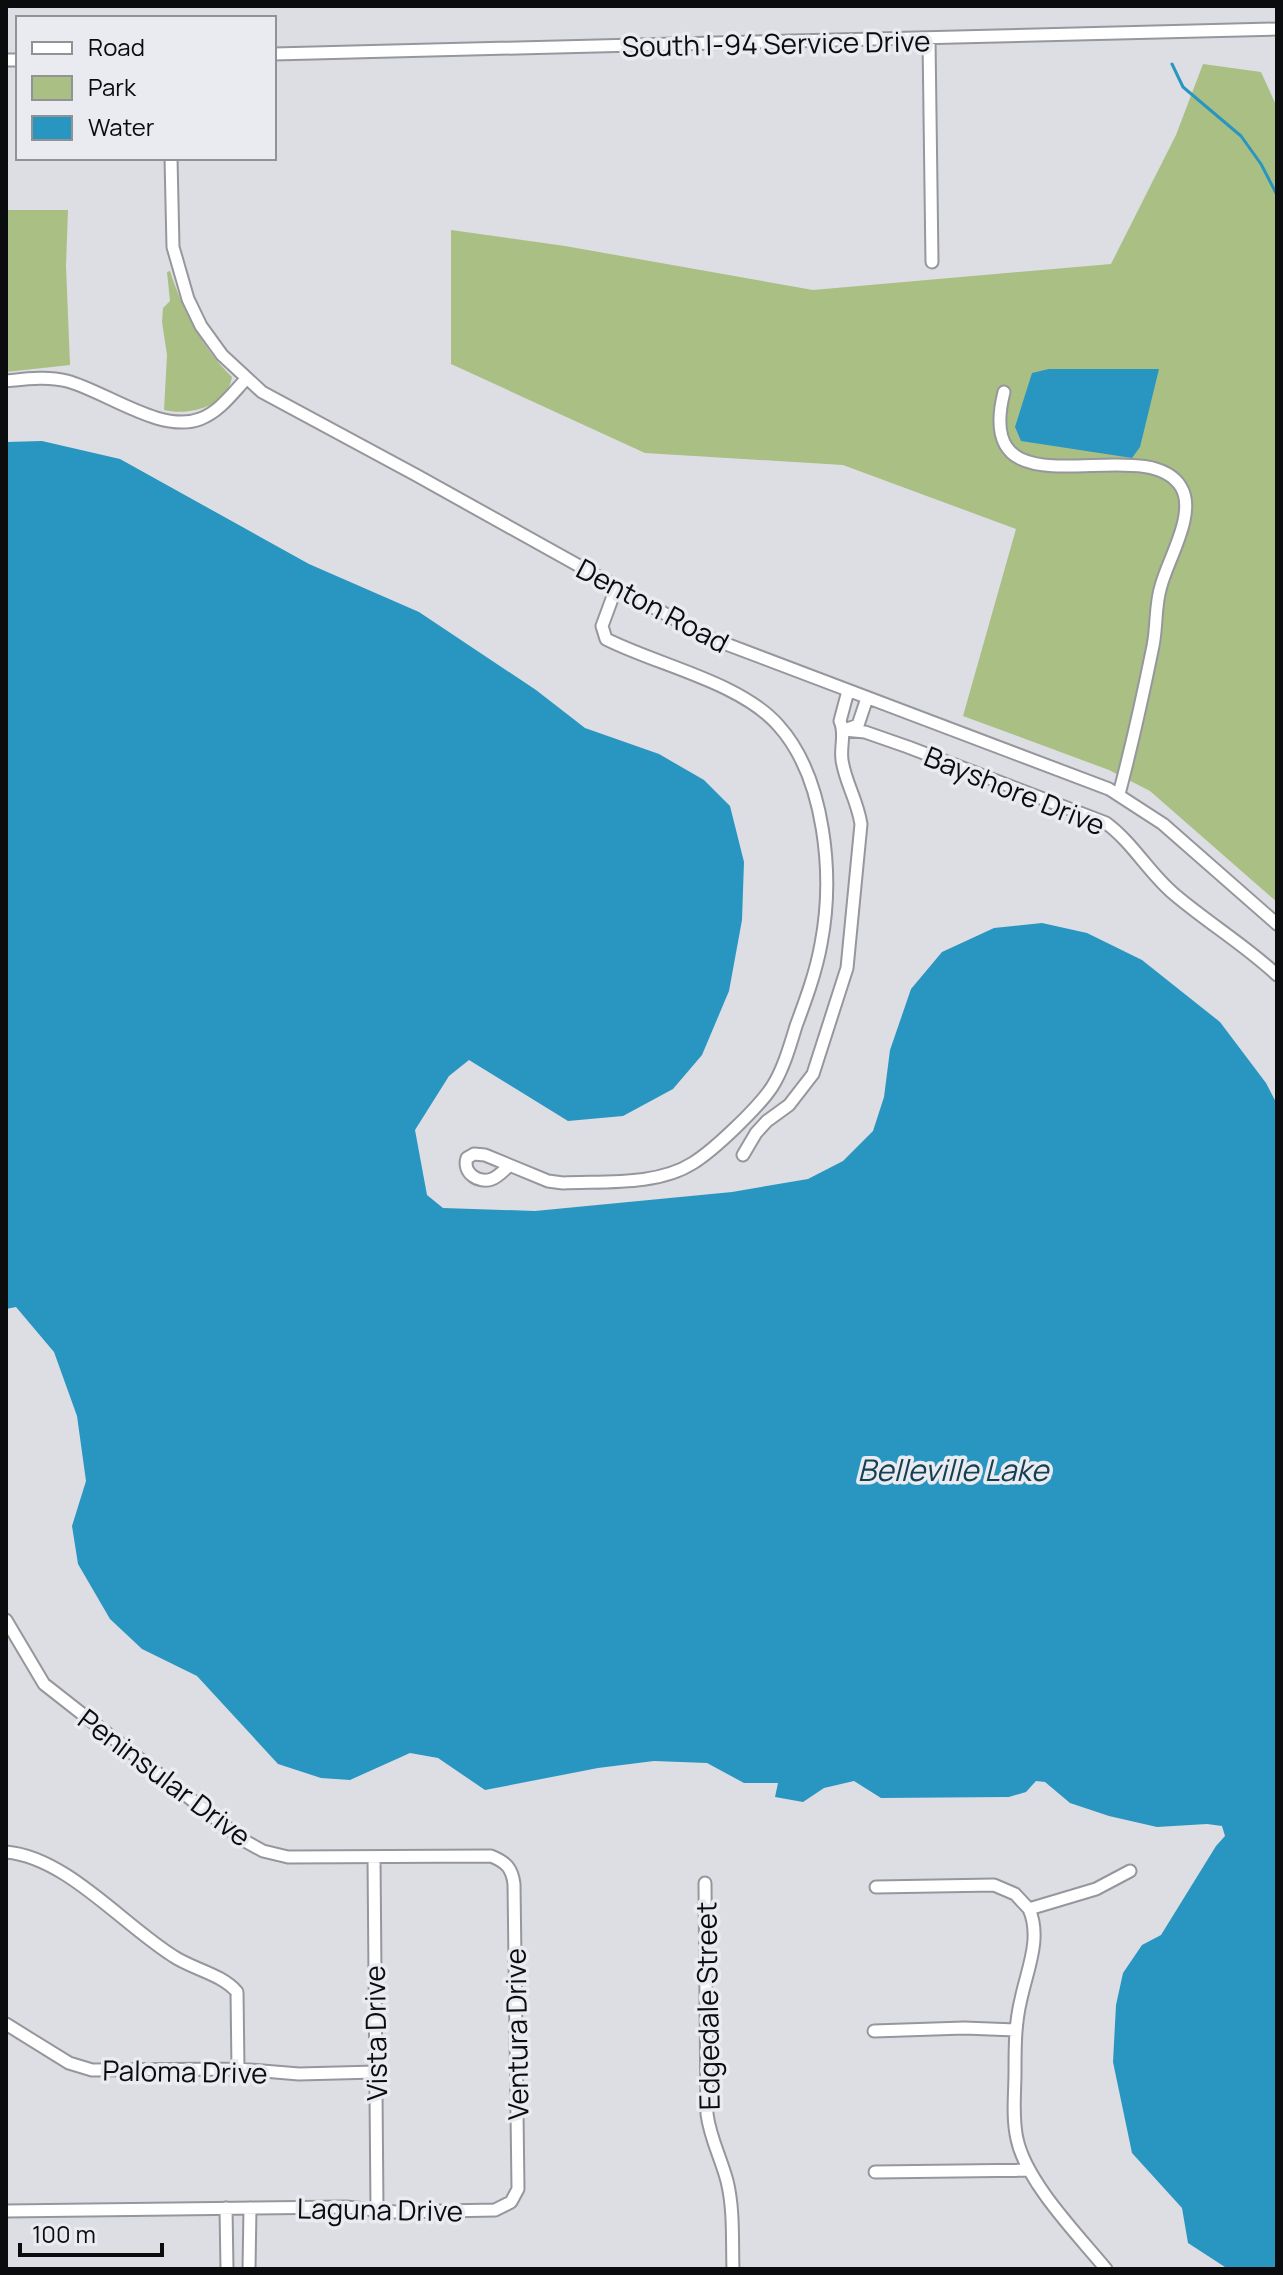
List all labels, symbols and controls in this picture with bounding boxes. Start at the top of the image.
legend [16,16,276,160]
street label: South I-94 Service Drive [621,21,931,65]
text: Road [88,30,145,63]
text: Park [88,70,137,103]
text: Water [88,110,155,143]
street label: Denton Road [570,549,736,661]
street label: Bayshore Drive [919,736,1111,844]
water label: Belleville Lake [858,1449,1050,1490]
street label: Peninsular Drive [71,1699,259,1855]
street label: Edgedale Street [686,1901,728,2111]
street label: Ventura Drive [496,1948,536,2120]
street label: Vista Drive [355,1965,395,2101]
street label: Paloma Drive [102,2051,268,2091]
street label: Laguna Drive [297,2189,463,2229]
scale bar [20,2207,162,2257]
text: 100 m [32,2217,96,2250]

